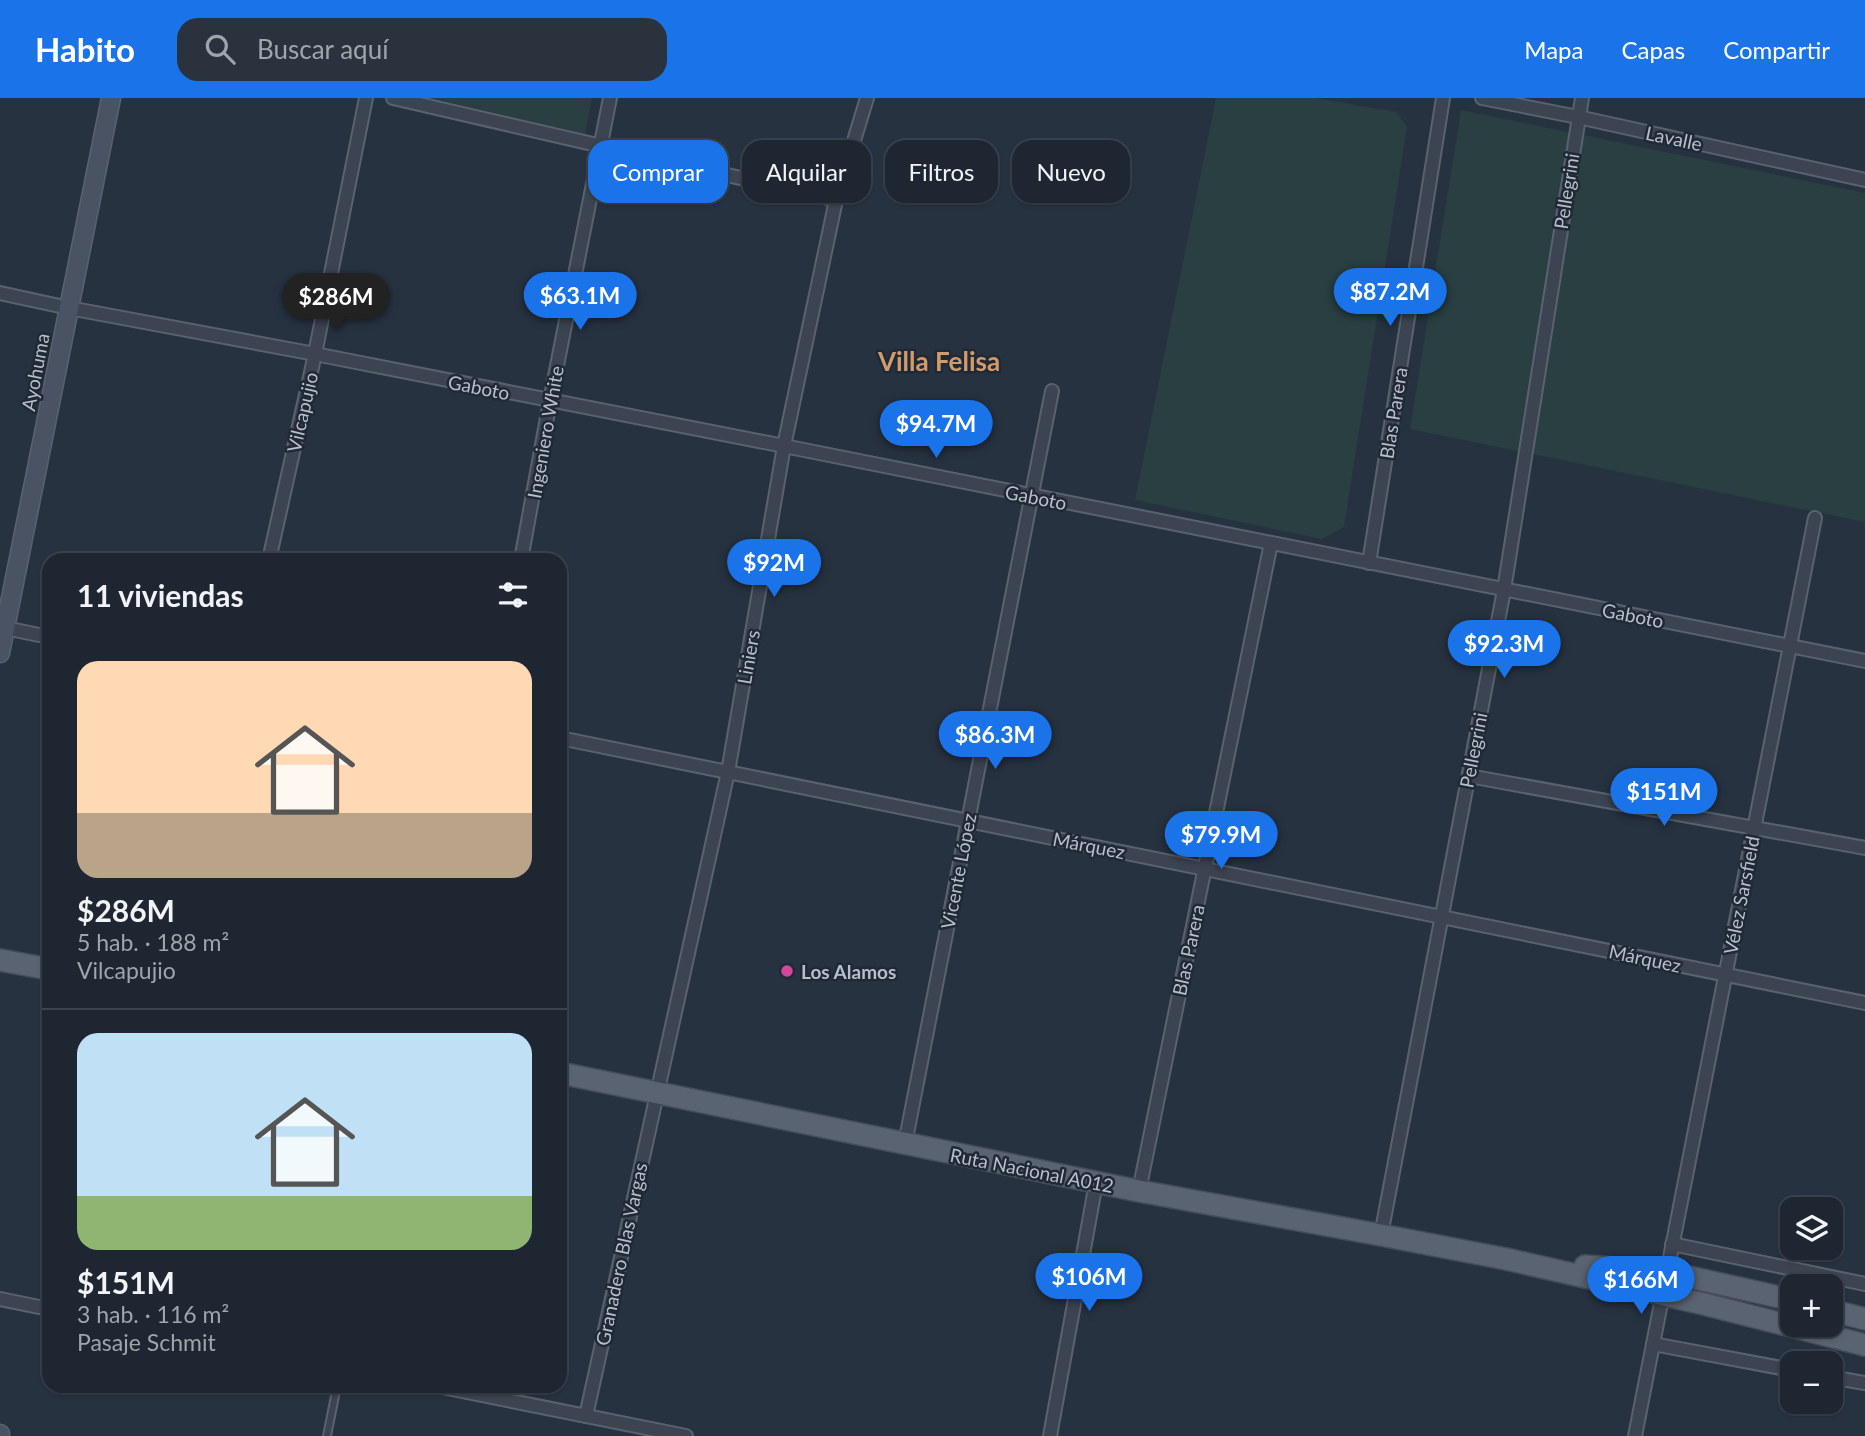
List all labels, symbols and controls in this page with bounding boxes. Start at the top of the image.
search box [177,18,667,81]
text: Habito [35,29,135,69]
icon: search [201,30,239,68]
text: Buscar aquí [257,33,388,65]
text: Mapa [1524,35,1583,64]
text: Capas [1621,35,1685,64]
text: Compartir [1723,35,1830,64]
street label: Lavalle [1644,121,1704,155]
chip: Comprar [588,140,728,203]
chip: Alquilar [742,140,871,203]
chip: Filtros [885,140,998,203]
chip: Nuevo [1012,140,1130,203]
street label: Pellegrini [1549,151,1583,231]
pin: $87.2M [1333,268,1447,328]
pin: $63.1M [523,272,637,332]
pin: $286M [287,274,385,333]
text: $87.2M [1350,277,1430,305]
text: $63.1M [540,281,620,309]
text: $286M [298,282,374,310]
street label: Ayohuma [16,331,54,413]
district label: Villa Felisa [877,345,1000,377]
street label: Ingeniero White [522,364,568,500]
street label: Blas Parera [1374,366,1412,460]
street label: Vilcapujio [282,370,322,454]
street label: Gaboto [446,370,512,404]
pin: $94.7M [879,400,993,460]
text: $94.7M [896,409,976,437]
street label: Gaboto [1003,480,1069,514]
pin: $92M [733,540,815,599]
text: $92M [743,548,805,576]
icon: filters [494,576,532,614]
text: 11 viviendas [77,577,244,613]
street label: Gaboto [1600,598,1666,632]
pin: $92.3M [1447,620,1561,680]
street label: Liniers [732,628,764,686]
text: $92.3M [1464,629,1544,657]
icon: home [242,707,368,833]
street label: Pellegrini [1454,710,1492,790]
pin: $86.3M [938,712,1052,771]
text: $86.3M [955,720,1035,748]
pin: $151M [1615,768,1713,828]
text: $151M [1626,777,1702,805]
street label: Vicente López [935,811,981,931]
pin: $79.9M [1164,812,1278,871]
text: $79.9M [1181,820,1261,848]
street label: Márquez [1051,827,1127,863]
street label: Vélez Sarsfield [1718,834,1764,956]
text: $286M [77,892,175,928]
street label: Blas Parera [1167,902,1209,998]
text: 5 hab. · 188 m² [77,928,229,956]
street label: Márquez [1607,939,1683,977]
text: Vilcapujio [77,956,176,984]
place label: Los Alamos [801,960,896,983]
marker: Los Alamos [779,963,795,979]
icon: home [242,1079,368,1205]
street label: Ruta Nacional A012 [948,1143,1116,1197]
street label: Granadero Blas Vargas [590,1160,652,1348]
map controls [1780,1197,1843,1414]
button: layers [1780,1197,1843,1260]
pin: $106M [1040,1254,1138,1313]
pin: $166M [1592,1256,1690,1316]
text: $106M [1051,1262,1127,1290]
text: $151M [77,1264,175,1300]
text: $166M [1603,1265,1679,1293]
button: + [1780,1274,1843,1337]
text: 3 hab. · 116 m² [77,1300,229,1328]
text: Pasaje Schmit [77,1328,216,1356]
button: − [1780,1351,1843,1414]

